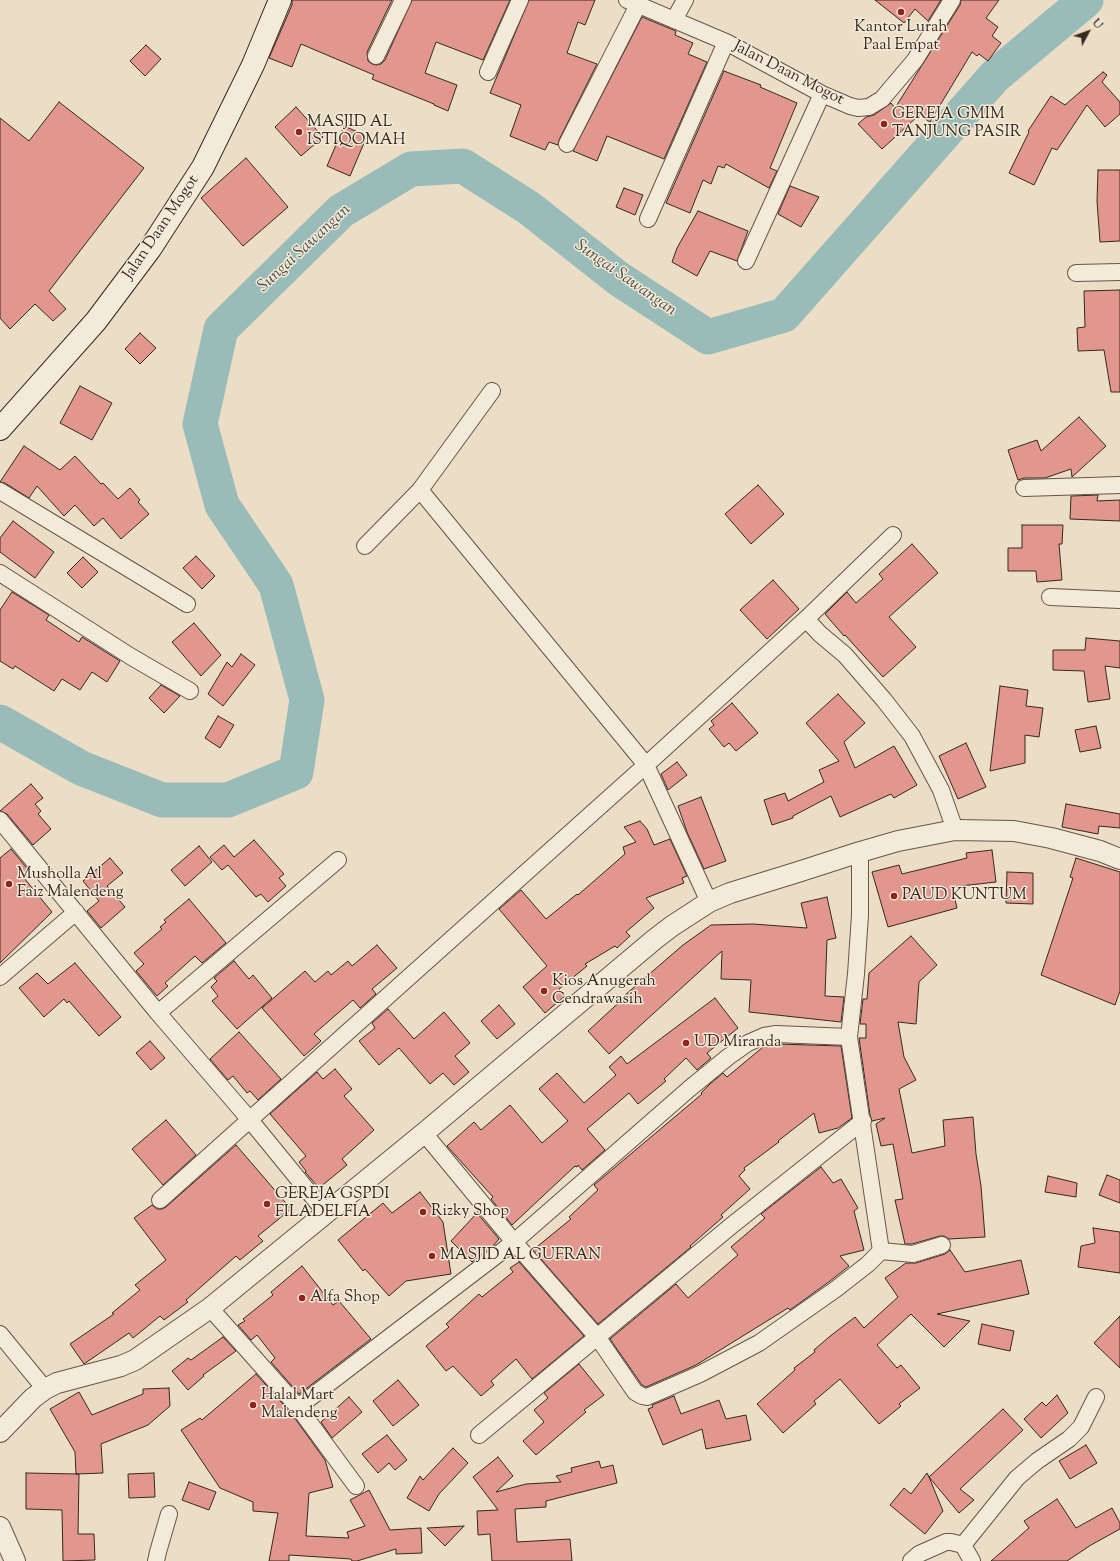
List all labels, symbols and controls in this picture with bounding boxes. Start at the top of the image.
marker: Kantor Lurah Paal Empat [896,7,906,17]
north arrow [1068,12,1108,52]
text: U [1088,15,1106,33]
place label: Kantor Lurah Paal Empat [854,18,948,56]
street label: Jalan Daan Mogot [729,38,847,110]
place label: GEREJA GMIM TANJUNG PASIR [892,105,1021,143]
place label: MASJID AL ISTIQOMAH [307,113,405,151]
marker: GEREJA GMIM TANJUNG PASIR [879,119,889,129]
marker: MASJID AL ISTIQOMAH [294,127,304,137]
street label: Jalan Daan Mogot [120,172,204,284]
water label: Sungai Sawangan [254,201,356,297]
water label: Sungai Sawangan [570,236,680,322]
place label: Musholla Al Faiz Malendeng [17,865,124,903]
marker: Musholla Al Faiz Malendeng [4,879,14,889]
place label: PAUD KUNTUM [902,886,1027,906]
marker: PAUD KUNTUM [889,891,899,901]
place label: Kios Anugerah Cendrawasih [552,972,656,1010]
marker: Kios Anugerah Cendrawasih [539,986,549,996]
place label: UD Miranda [694,1033,781,1053]
marker: UD Miranda [681,1038,691,1048]
place label: GEREJA GSPDI FILADELFIA [275,1185,390,1223]
marker: GEREJA GSPDI FILADELFIA [262,1199,272,1209]
place label: Rizky Shop [431,1202,509,1222]
marker: Rizky Shop [418,1207,428,1217]
place label: MASJID AL GUFRAN [440,1246,601,1266]
marker: MASJID AL GUFRAN [427,1251,437,1261]
place label: Alfa Shop [310,1288,380,1308]
marker: Alfa Shop [297,1293,307,1303]
place label: Halal Mart Malendeng [261,1386,338,1424]
marker: Halal Mart Malendeng [248,1400,258,1410]

